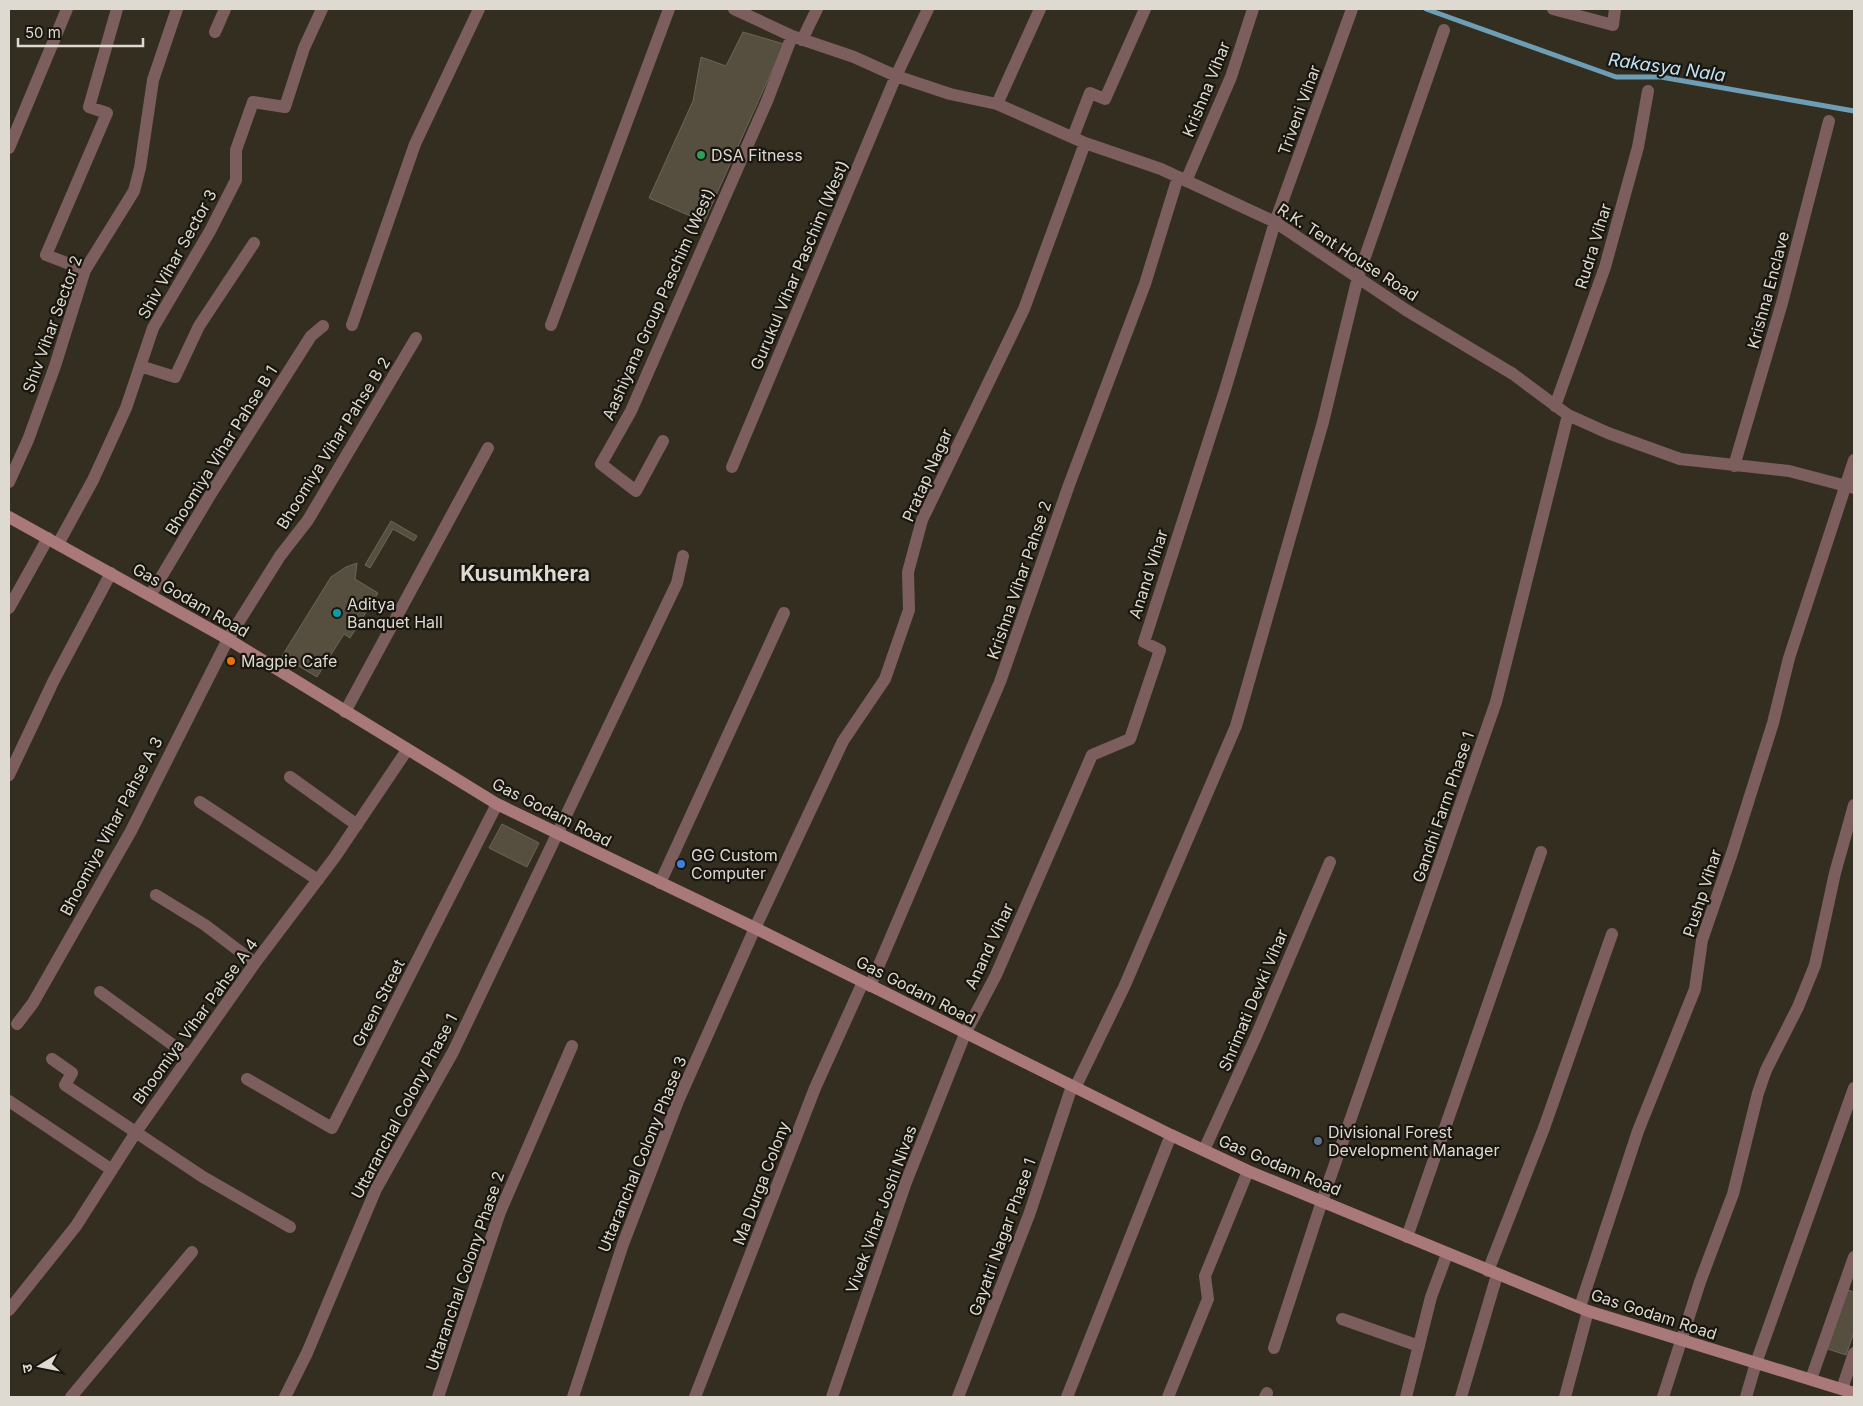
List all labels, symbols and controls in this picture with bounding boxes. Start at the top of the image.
scale bar [18,15,142,47]
text: 50 m [25,23,61,42]
street label: Krishna Vihar [1178,38,1234,140]
water label: Rakasya Nala [1607,48,1727,86]
street label: Triveni Vihar [1273,62,1325,158]
place label: DSA Fitness [711,145,803,165]
marker: DSA Fitness [695,149,707,161]
street label: Gurukul Vihar Paschim (West) [746,157,852,373]
street label: Aashiyana Group Paschim (West) [598,185,718,423]
street label: Shiv Vihar Sector 3 [133,186,221,322]
street label: R.K. Tent House Road [1274,199,1422,305]
street label: Rudra Vihar [1571,201,1615,291]
street label: Krishna Enclave [1743,229,1793,351]
street label: Shiv Vihar Sector 2 [18,253,86,395]
street label: Bhoomiya Vihar Pahse B 2 [272,353,394,533]
street label: Bhoomiya Vihar Pahse B 1 [161,362,281,538]
street label: Pratap Nagar [898,425,956,525]
street label: Krishna Vihar Pahse 2 [982,498,1056,662]
street label: Anand Vihar [1124,527,1172,621]
street label: Gas Godam Road [129,559,253,641]
district label: Kusumkhera [460,561,590,586]
place label: Aditya Banquet Hall [347,594,443,632]
marker: Aditya Banquet Hall [331,607,343,619]
place label: Magpie Cafe [241,651,337,671]
marker: Magpie Cafe [225,655,237,667]
street label: Gandhi Farm Phase 1 [1408,729,1478,885]
street label: Bhoomiya Vihar Pahse A 3 [55,733,167,919]
street label: Gas Godam Road [489,773,615,851]
place label: GG Custom Computer [691,845,778,883]
street label: Pushp Vihar [1678,847,1726,939]
marker: GG Custom Computer [675,858,687,870]
street label: Anand Vihar [960,900,1018,992]
street label: Shrimati Devki Vihar [1214,926,1292,1074]
street label: Bhoomiya Vihar Pahse A 4 [128,934,262,1108]
street label: Gas Godam Road [853,951,979,1029]
street label: Green Street [347,956,409,1050]
street label: Uttaranchal Colony Phase 1 [347,1010,461,1202]
street label: Uttaranchal Colony Phase 3 [593,1053,691,1255]
street label: Ma Durga Colony [728,1118,794,1248]
street label: Vivek Vihar Joshi Nivas [841,1122,921,1296]
place label: Divisional Forest Development Manager [1328,1122,1499,1160]
street label: Gas Godam Road [1216,1130,1344,1200]
marker: Divisional Forest Development Manager [1312,1135,1324,1147]
street label: Gayatri Nagar Phase 1 [964,1155,1040,1319]
street label: Uttaranchal Colony Phase 2 [421,1169,509,1373]
street label: Gas Godam Road [1588,1284,1720,1344]
north arrow [15,1341,65,1391]
text: उ [17,1362,36,1374]

